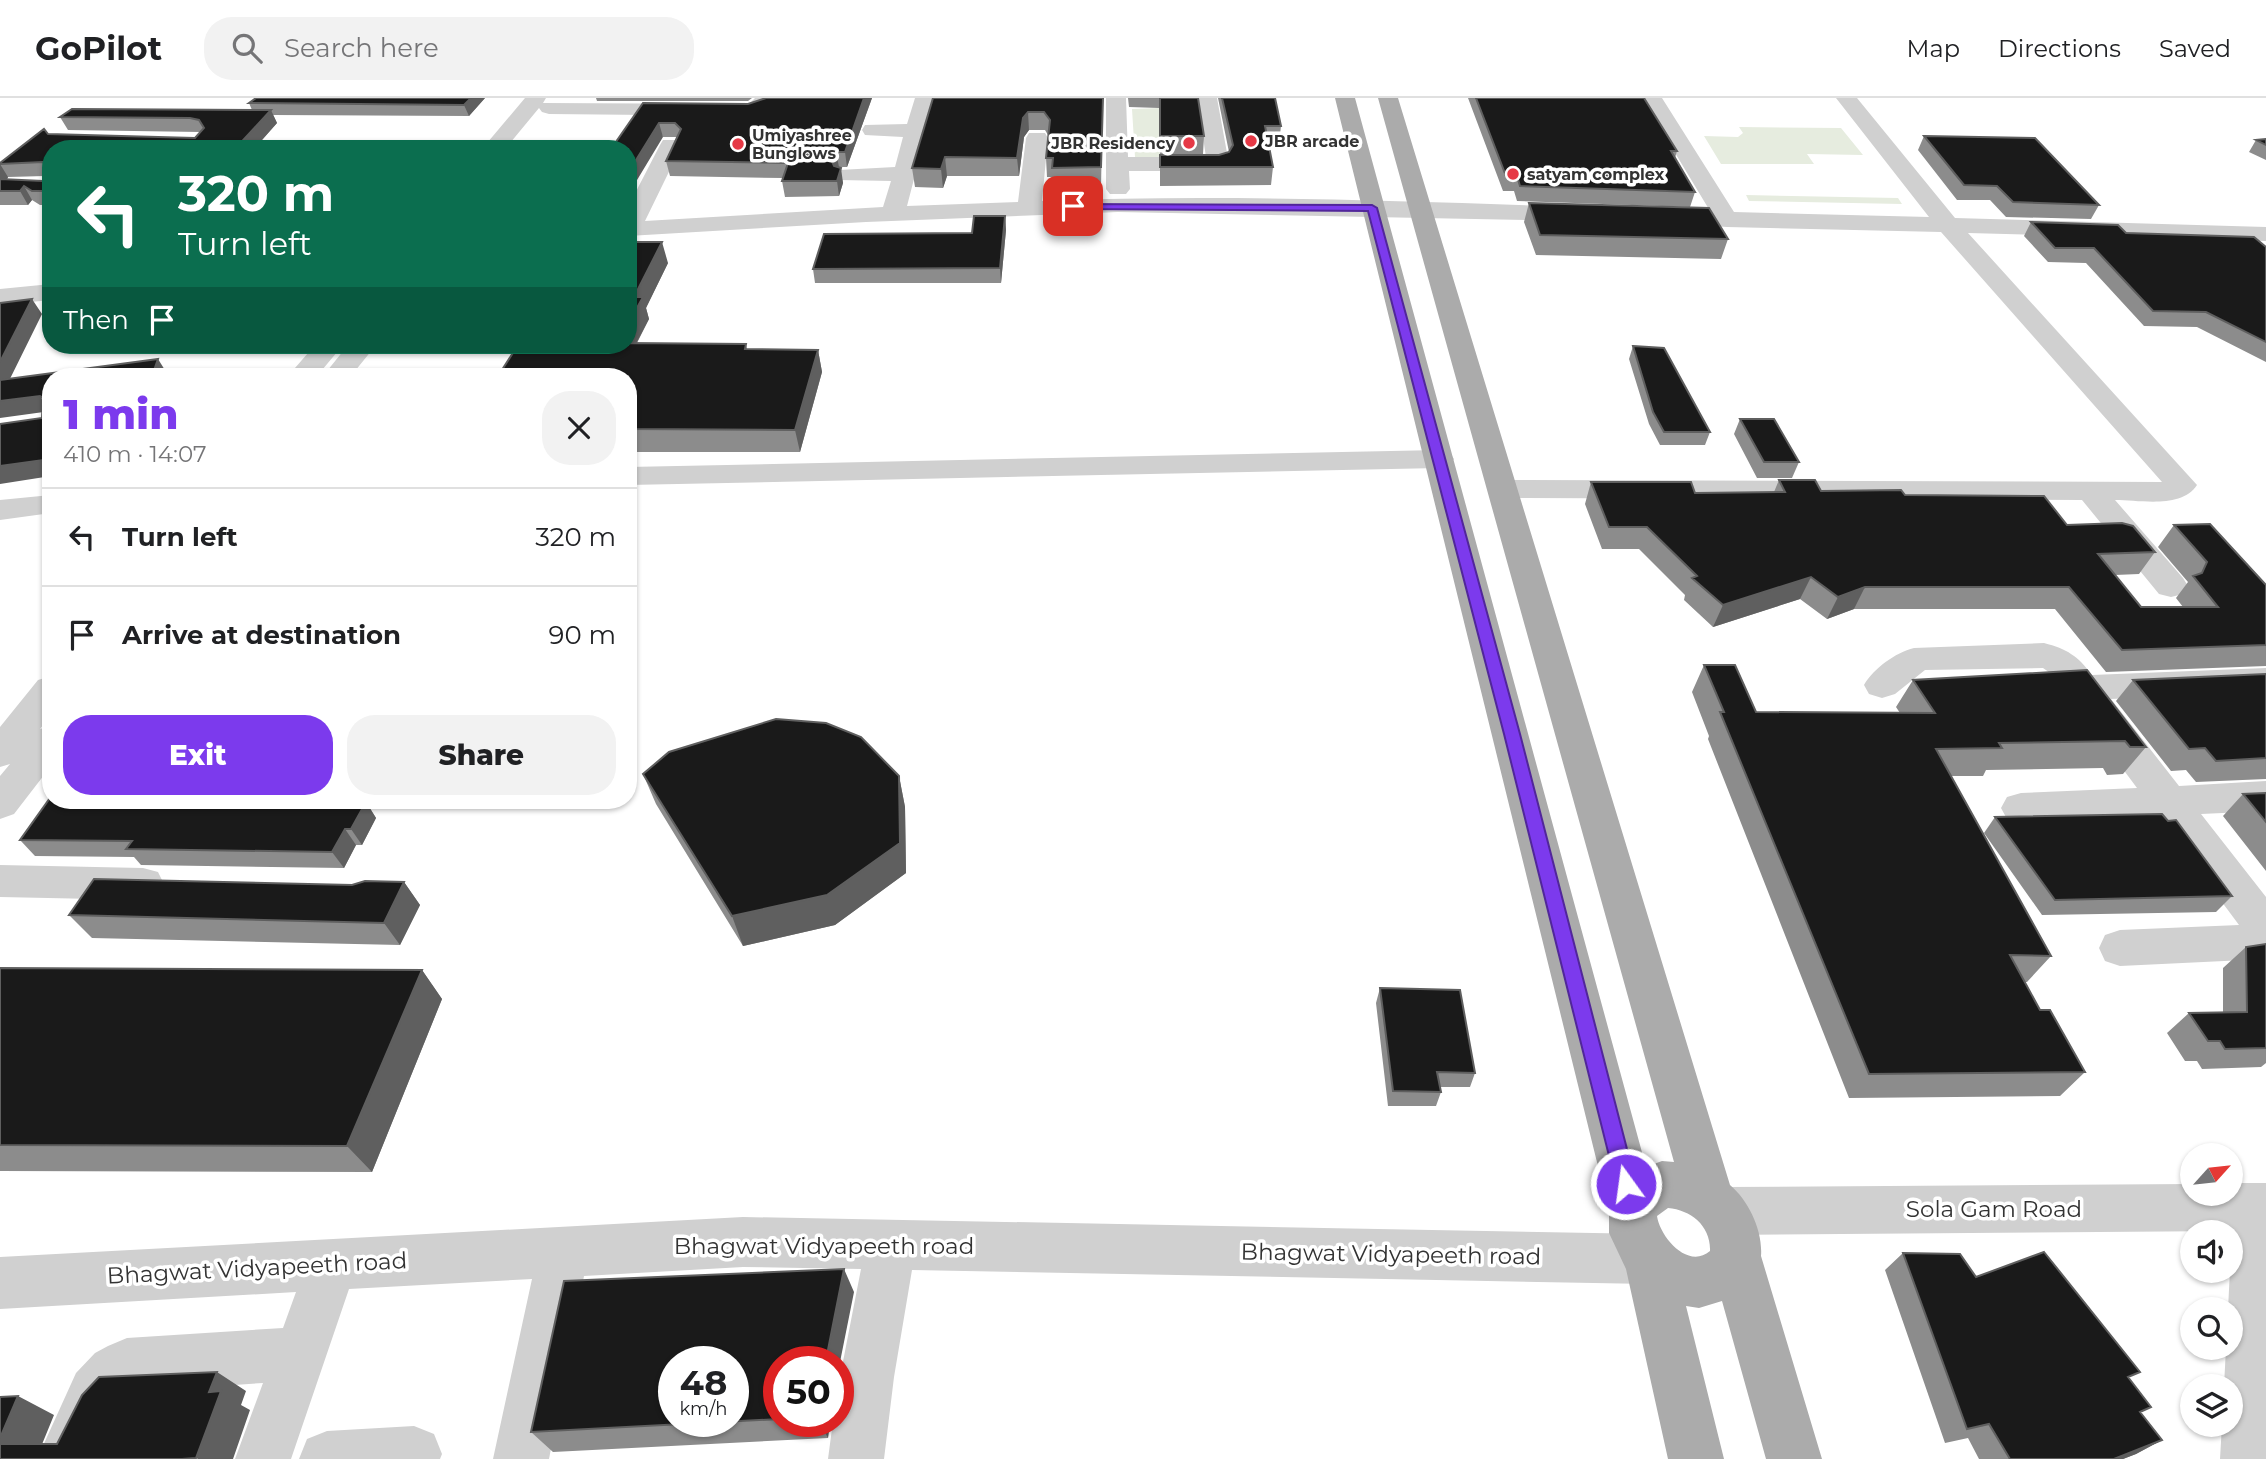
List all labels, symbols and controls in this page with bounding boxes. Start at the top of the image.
search box [204,17,694,80]
text: GoPilot [35,28,162,68]
icon: search [228,29,266,67]
text: Search here [284,32,439,64]
text: Map [1907,34,1960,63]
text: Directions [1998,34,2121,63]
text: Saved [2159,34,2231,63]
place label: Umiyashree Bunglows [752,126,852,163]
place label: JBR arcade [1264,132,1359,151]
marker: JBR arcade [1243,133,1259,149]
place label: JBR Residency [1050,134,1175,153]
marker: JBR Residency [1181,135,1197,151]
marker: Umiyashree Bunglows [730,136,746,152]
text: 320 m [178,164,334,223]
place label: satyam complex [1527,165,1665,184]
marker: satyam complex [1505,166,1521,182]
icon: left [63,168,154,259]
pin [1043,176,1103,236]
icon: arrive [1054,187,1092,225]
text: Turn left [178,224,312,263]
icon: arrive [143,301,181,339]
text: Then [63,304,129,336]
text: 1 min [63,388,179,440]
button: close [542,391,616,465]
text: 410 m · 14:07 [63,440,207,468]
icon: left [63,518,101,556]
text: Turn left [122,521,238,553]
text: 320 m [535,521,616,553]
icon: arrive [63,616,101,654]
text: Arrive at destination [122,619,401,651]
text: 90 m [549,619,616,651]
button: Exit [63,715,333,795]
button: Share [347,715,616,795]
north arrow [2180,1143,2244,1206]
map controls [2180,1143,2243,1437]
position arrow [1589,1147,1663,1221]
street label: Sola Gam Road [1906,1195,2082,1223]
button: sound [2180,1220,2243,1283]
street label: Bhagwat Vidyapeeth road [674,1232,974,1260]
street label: Bhagwat Vidyapeeth road [1240,1237,1542,1271]
street label: Bhagwat Vidyapeeth road [106,1246,408,1290]
button: search [2180,1297,2243,1360]
speed limit sign: 50 [763,1346,854,1437]
text: 48 [680,1361,727,1404]
button: layers [2180,1374,2243,1437]
text: km/h [679,1398,728,1420]

